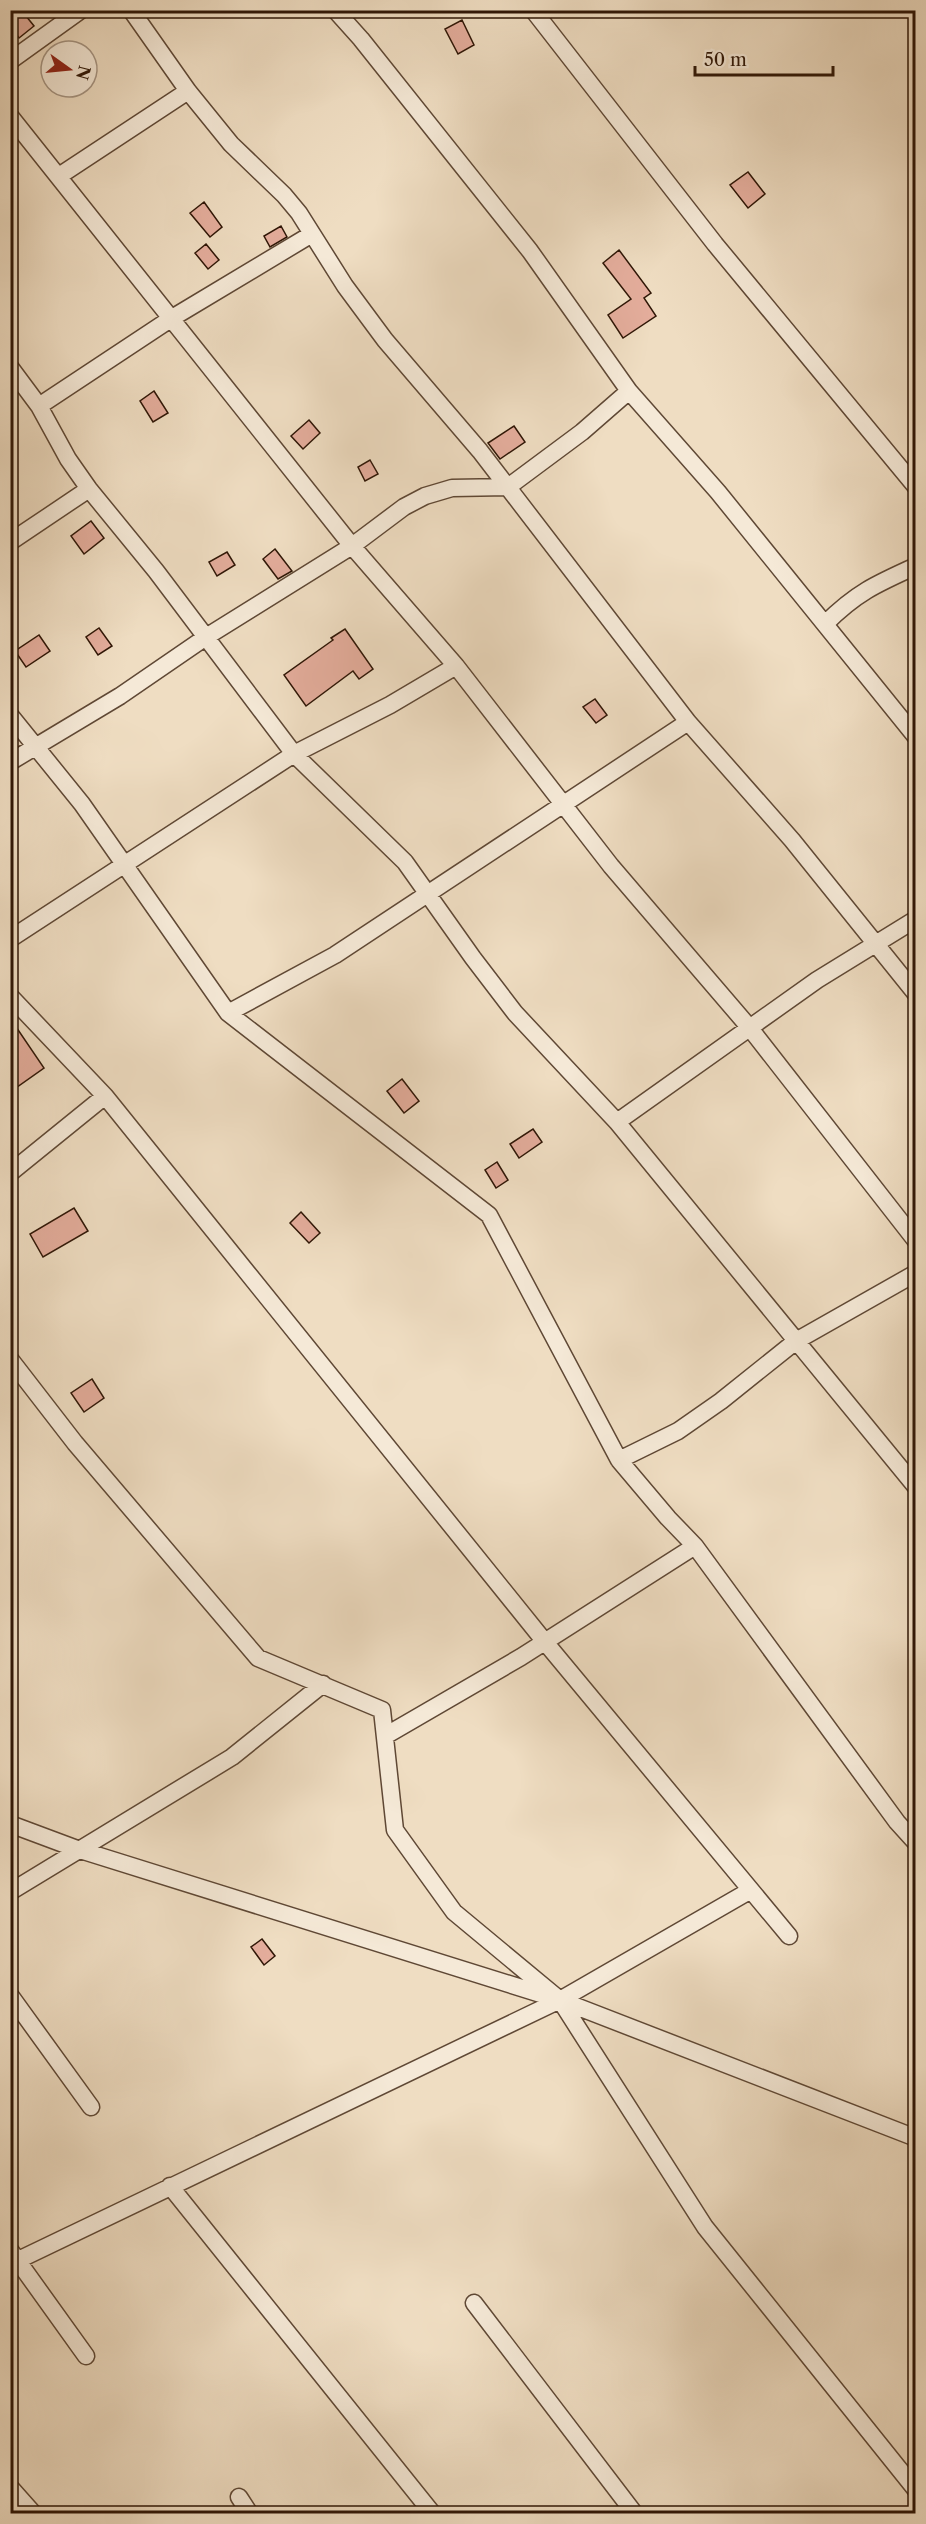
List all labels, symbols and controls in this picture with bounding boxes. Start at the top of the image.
north arrow [39,39,99,99]
scale bar [695,39,833,77]
text: 50 m [704,49,747,71]
text: N [72,64,95,82]

